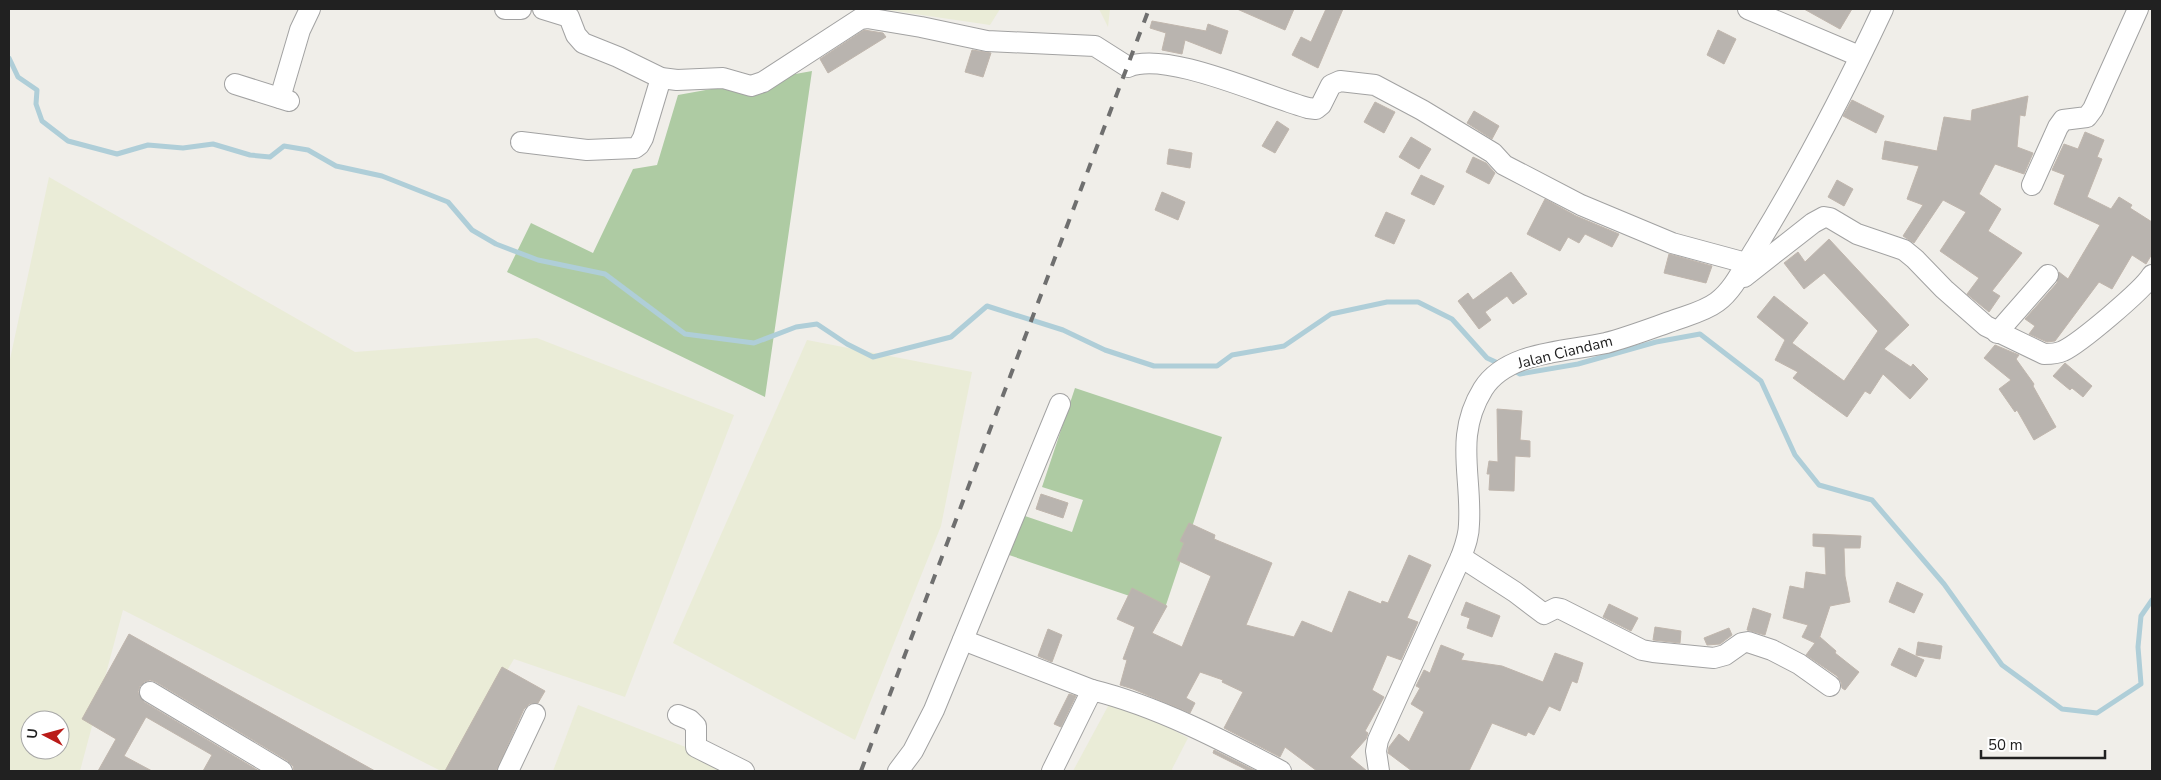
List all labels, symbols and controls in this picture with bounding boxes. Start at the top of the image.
street label: Jalan Ciandam [1514,331,1615,374]
north arrow [20,710,70,760]
text: U [23,728,43,740]
scale bar [1981,728,2105,760]
text: 50 m [1988,735,2023,755]

